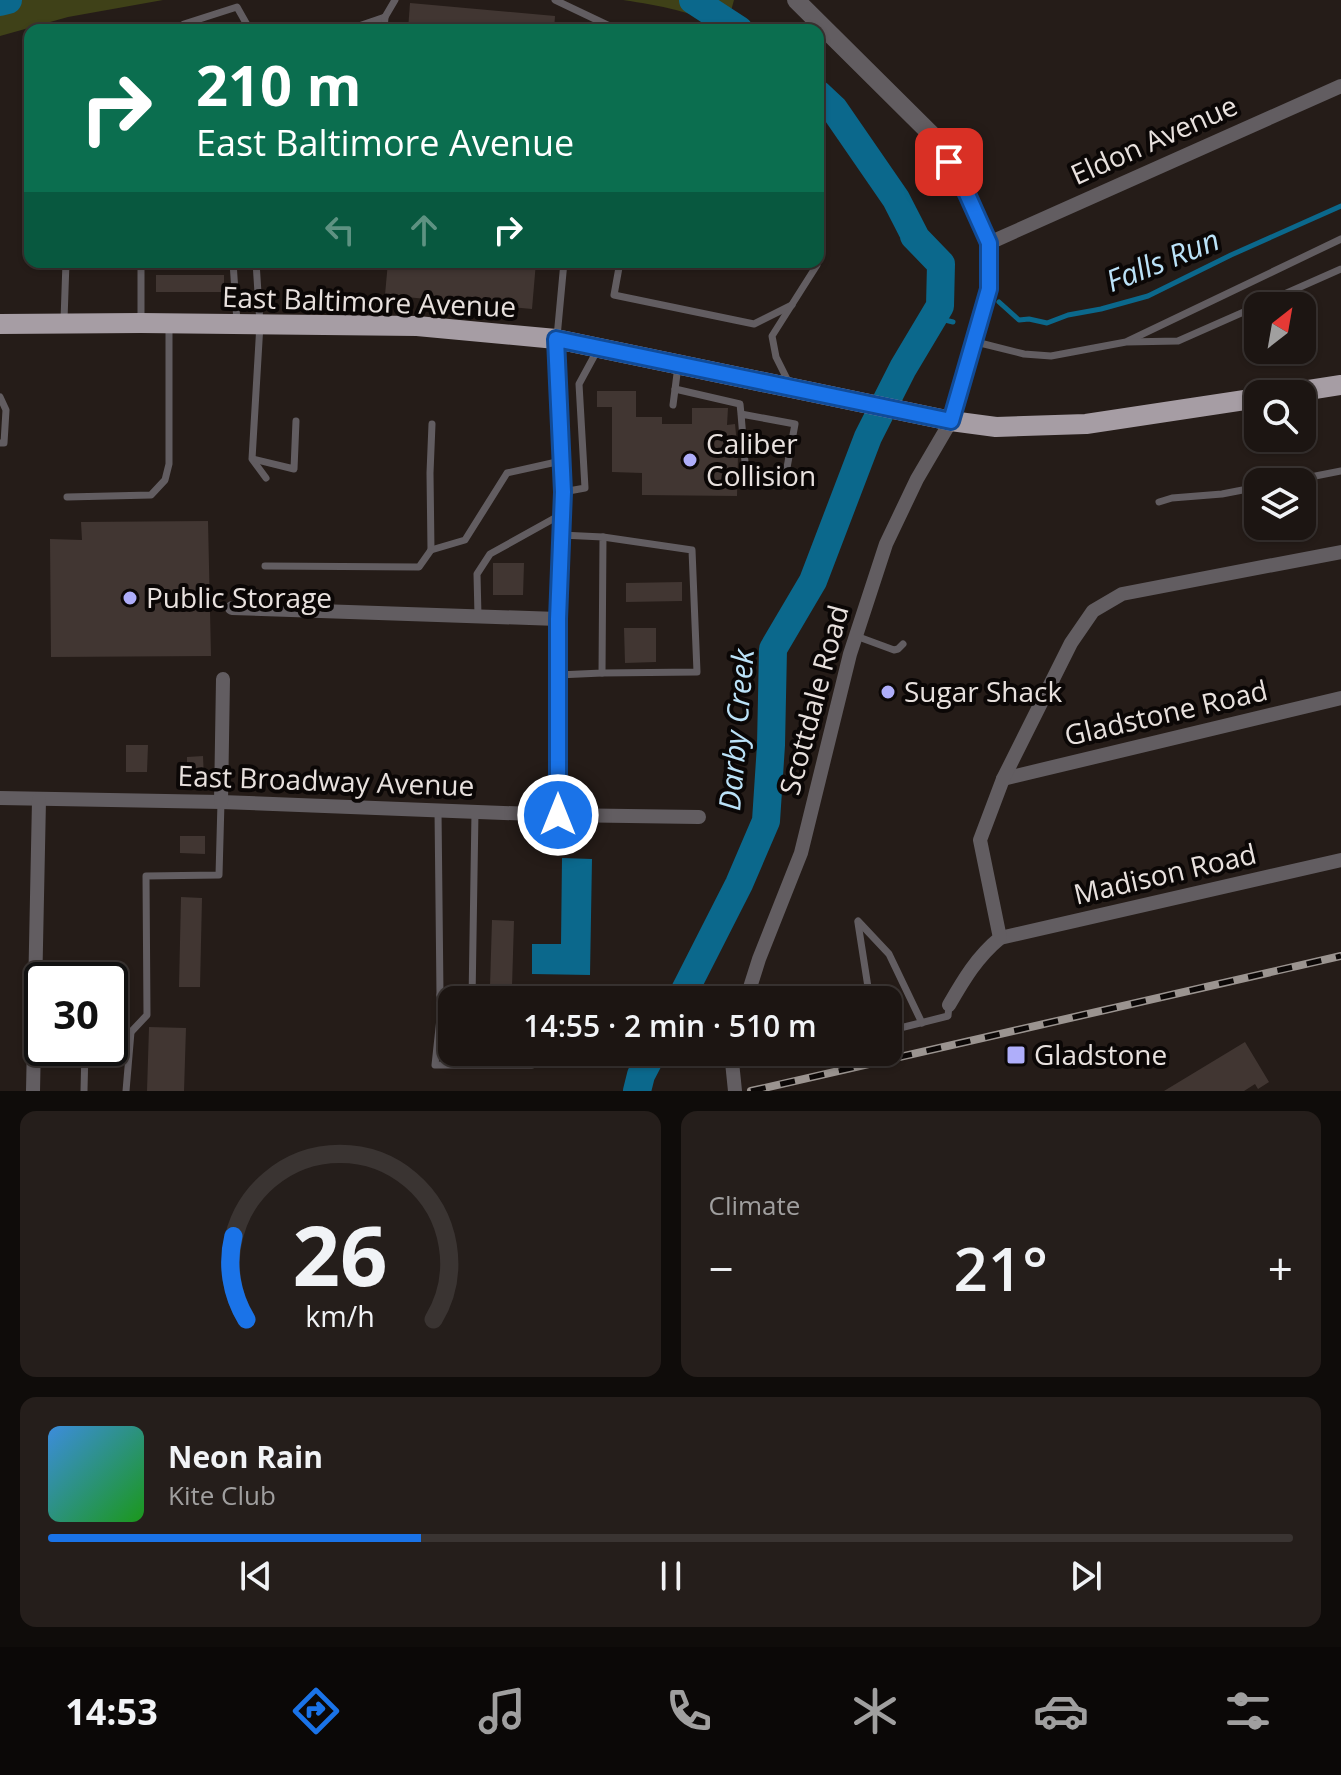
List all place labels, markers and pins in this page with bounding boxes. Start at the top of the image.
pin [915,128,983,196]
place label: Caliber Collision [706,424,816,494]
marker: Caliber Collision [681,451,699,469]
place label: Public Storage [146,578,332,616]
marker: Public Storage [121,589,139,607]
place label: Sugar Shack [904,672,1063,710]
marker: Sugar Shack [879,683,897,701]
place label: Gladstone [1034,1035,1167,1073]
marker: Gladstone [1005,1044,1027,1066]

